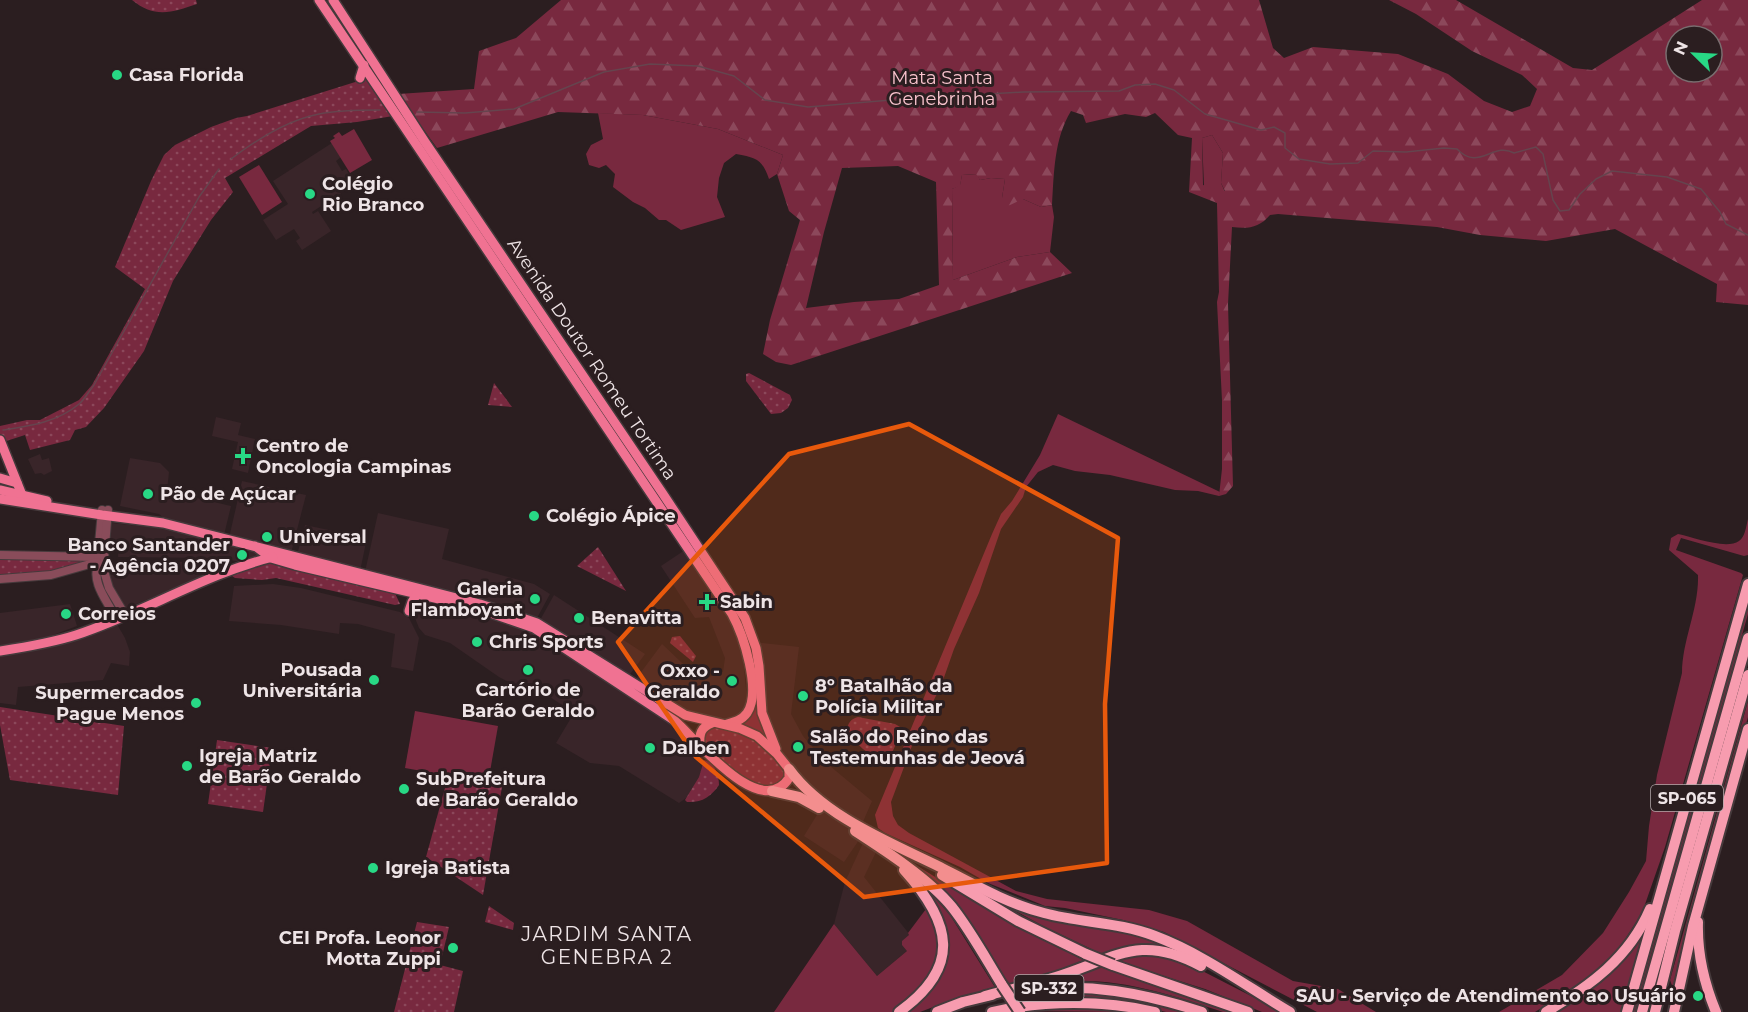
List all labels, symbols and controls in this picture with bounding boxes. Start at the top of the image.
north arrow [1664,24,1724,84]
text: N [1669,38,1692,58]
place label: Casa Florida [129,64,244,86]
park label: Mata Santa Genebrinha [889,67,995,110]
marker: Casa Florida [110,68,124,82]
place label: Colégio Rio Branco [322,173,424,216]
marker: Colégio Rio Branco [303,187,317,201]
street label: Avenida Doutor Romeu Tortima [503,234,681,484]
place label: Centro de Oncologia Campinas [256,435,452,478]
marker: Centro de Oncologia Campinas [234,447,252,465]
place label: Pão de Açúcar [160,483,296,505]
marker: Pão de Açúcar [141,487,155,501]
place label: Colégio Ápice [546,505,676,527]
marker: Colégio Ápice [527,509,541,523]
place label: Universal [279,526,367,548]
marker: Universal [260,530,274,544]
place label: Banco Santander - Agência 0207 [67,534,230,577]
marker: Banco Santander - Agência 0207 [235,548,249,562]
place label: Galeria Flamboyant [410,578,523,621]
place label: Sabin [720,591,773,613]
marker: Galeria Flamboyant [528,592,542,606]
marker: Sabin [698,593,716,611]
place label: Correios [78,603,156,625]
marker: Correios [59,607,73,621]
place label: Benavitta [591,607,682,629]
marker: Benavitta [572,611,586,625]
place label: Chris Sports [489,631,604,653]
marker: Chris Sports [470,635,484,649]
place label: Pousada Universitária [243,659,362,702]
place label: Oxxo - Geraldo [647,660,720,703]
marker: Cartório de Barão Geraldo [521,663,535,677]
marker: Pousada Universitária [367,673,381,687]
marker: Oxxo - Geraldo [725,674,739,688]
place label: 8º Batalhão da Polícia Militar [815,675,953,718]
place label: Cartório de Barão Geraldo [461,679,595,722]
place label: Supermercados Pague Menos [35,682,184,725]
marker: 8º Batalhão da Polícia Militar [796,689,810,703]
marker: Supermercados Pague Menos [189,696,203,710]
place label: Salão do Reino das Testemunhas de Jeová [810,726,1025,769]
place label: Dalben [662,737,730,759]
marker: Salão do Reino das Testemunhas de Jeová [791,740,805,754]
marker: Dalben [643,741,657,755]
place label: Igreja Matriz de Barão Geraldo [199,745,361,788]
marker: Igreja Matriz de Barão Geraldo [180,759,194,773]
place label: SubPrefeitura de Barão Geraldo [416,768,578,811]
marker: SubPrefeitura de Barão Geraldo [397,782,411,796]
road number: SP-065 [1651,785,1723,811]
place label: Igreja Batista [385,857,510,879]
marker: Igreja Batista [366,861,380,875]
district label: JARDIM SANTA GENEBRA 2 [520,922,693,969]
place label: CEI Profa. Leonor Motta Zuppi [279,927,441,970]
marker: CEI Profa. Leonor Motta Zuppi [446,941,460,955]
road number: SP-332 [1014,975,1084,1001]
place label: SAU - Serviço de Atendimento ao Usuário [1296,985,1686,1007]
marker: SAU - Serviço de Atendimento ao Usuário [1691,989,1705,1003]

